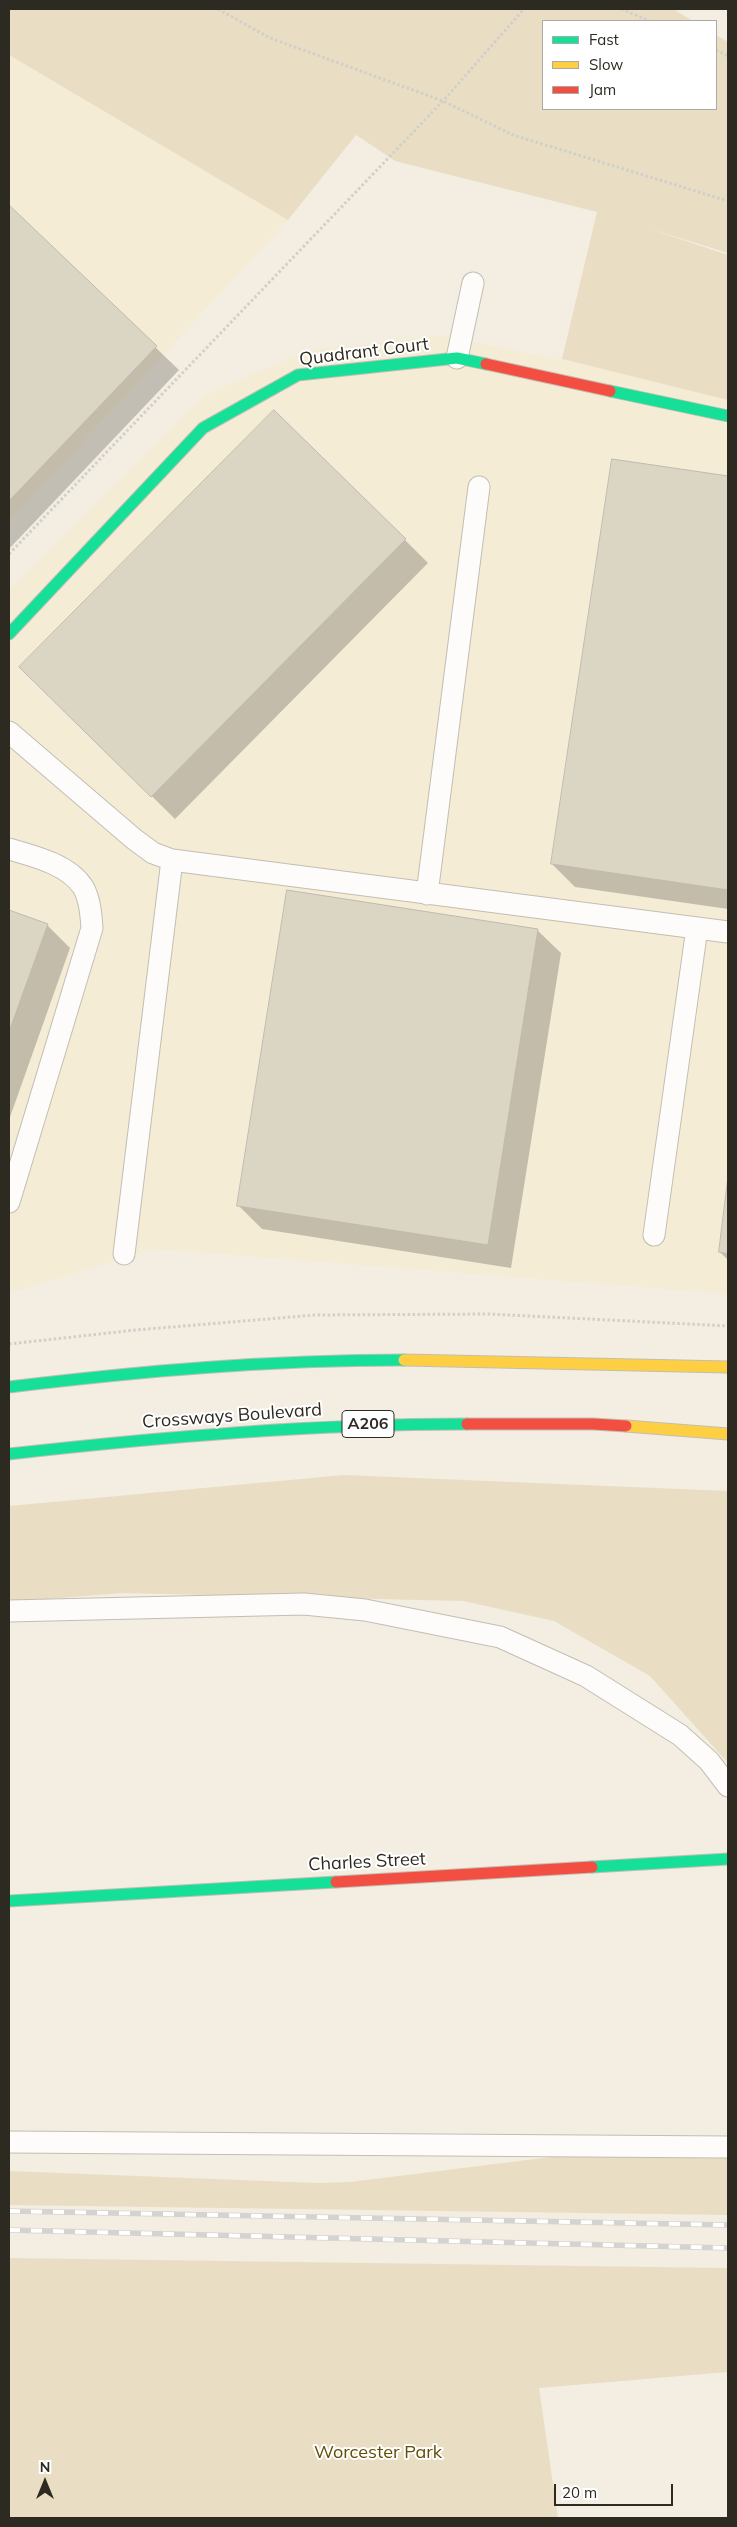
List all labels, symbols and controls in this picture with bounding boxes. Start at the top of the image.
legend [542,20,717,110]
text: Fast [589,30,619,49]
text: Slow [589,55,623,74]
text: Jam [589,80,616,99]
street label: Quadrant Court [298,333,430,371]
street label: Crossways Boulevard [141,1399,323,1433]
road number: A206 [342,1410,394,1438]
street label: Charles Street [308,1848,426,1876]
park label: Worcester Park [314,2442,442,2464]
north arrow [20,2457,70,2507]
text: N [40,2458,50,2476]
scale bar [557,2474,676,2506]
text: 20 m [562,2483,597,2502]

